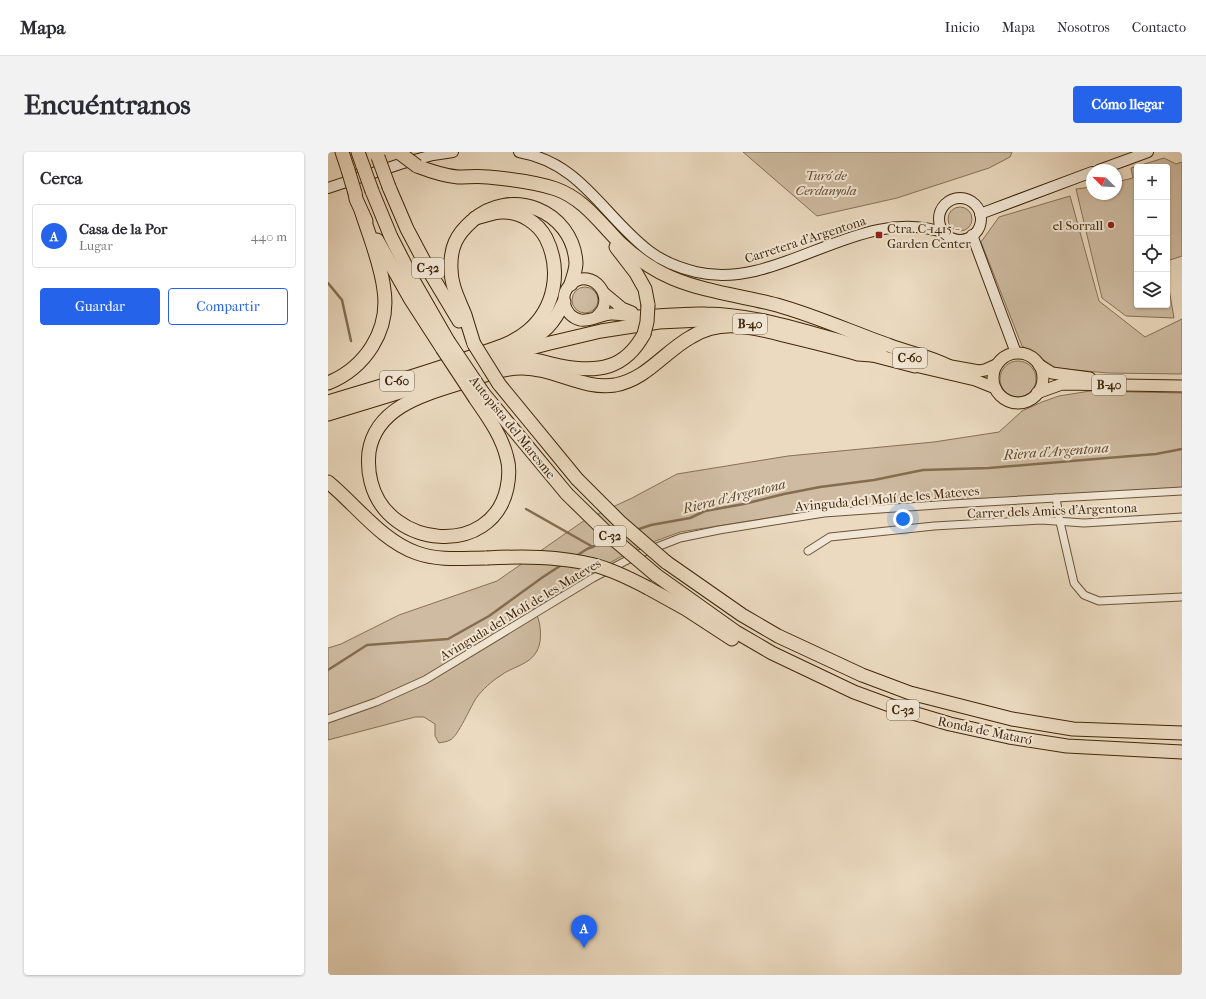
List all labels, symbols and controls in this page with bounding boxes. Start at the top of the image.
text: Mapa [20,17,65,39]
text: Inicio [945,19,980,36]
text: Mapa [1002,19,1035,36]
text: Nosotros [1057,19,1110,36]
text: Contacto [1132,19,1186,36]
button: Cómo llegar [1073,86,1182,123]
text: Encuéntranos [24,88,191,121]
north arrow [1086,164,1122,200]
map controls [1134,164,1170,308]
button: + [1134,164,1170,200]
text: Cerca [40,168,82,188]
park label: Turó de Cerdanyola [795,168,857,198]
button: − [1134,200,1170,236]
street label: Carretera d'Argentona [743,213,868,266]
place label: el Sorrall [1053,218,1103,233]
text: Casa de la Por [79,220,167,238]
marker: el Sorrall [1106,220,1116,230]
place label: Ctra. C-1415 - Garden Center [887,221,971,251]
text: A [50,229,58,244]
text: 440 m [251,229,287,244]
marker: Ctra. C-1415 - Garden Center [874,230,884,240]
button: locate [1134,236,1170,272]
text: Lugar [79,238,113,253]
road number: C-32 [412,258,444,278]
button: layers [1134,272,1170,308]
button: Guardar [40,288,160,325]
button: Compartir [168,288,288,325]
road number: B-40 [733,314,767,334]
road number: C-60 [893,348,927,368]
road number: C-60 [380,371,414,391]
street label: Autopista del Maresme [466,372,559,482]
road number: B-40 [1092,375,1126,395]
water label: Riera d'Argentona [1002,439,1109,464]
water label: Riera d'Argentona [680,475,787,518]
street label: Avinguda del Molí de les Mateves [793,483,980,514]
street label: Carrer dels Amics d'Argentona [967,500,1138,521]
your location [893,509,913,529]
road number: C-32 [594,526,626,546]
street label: Avinguda del Molí de les Mateves [436,555,603,664]
road number: C-32 [887,700,919,720]
street label: Ronda de Mataró [936,713,1034,748]
pin: A [571,915,597,948]

